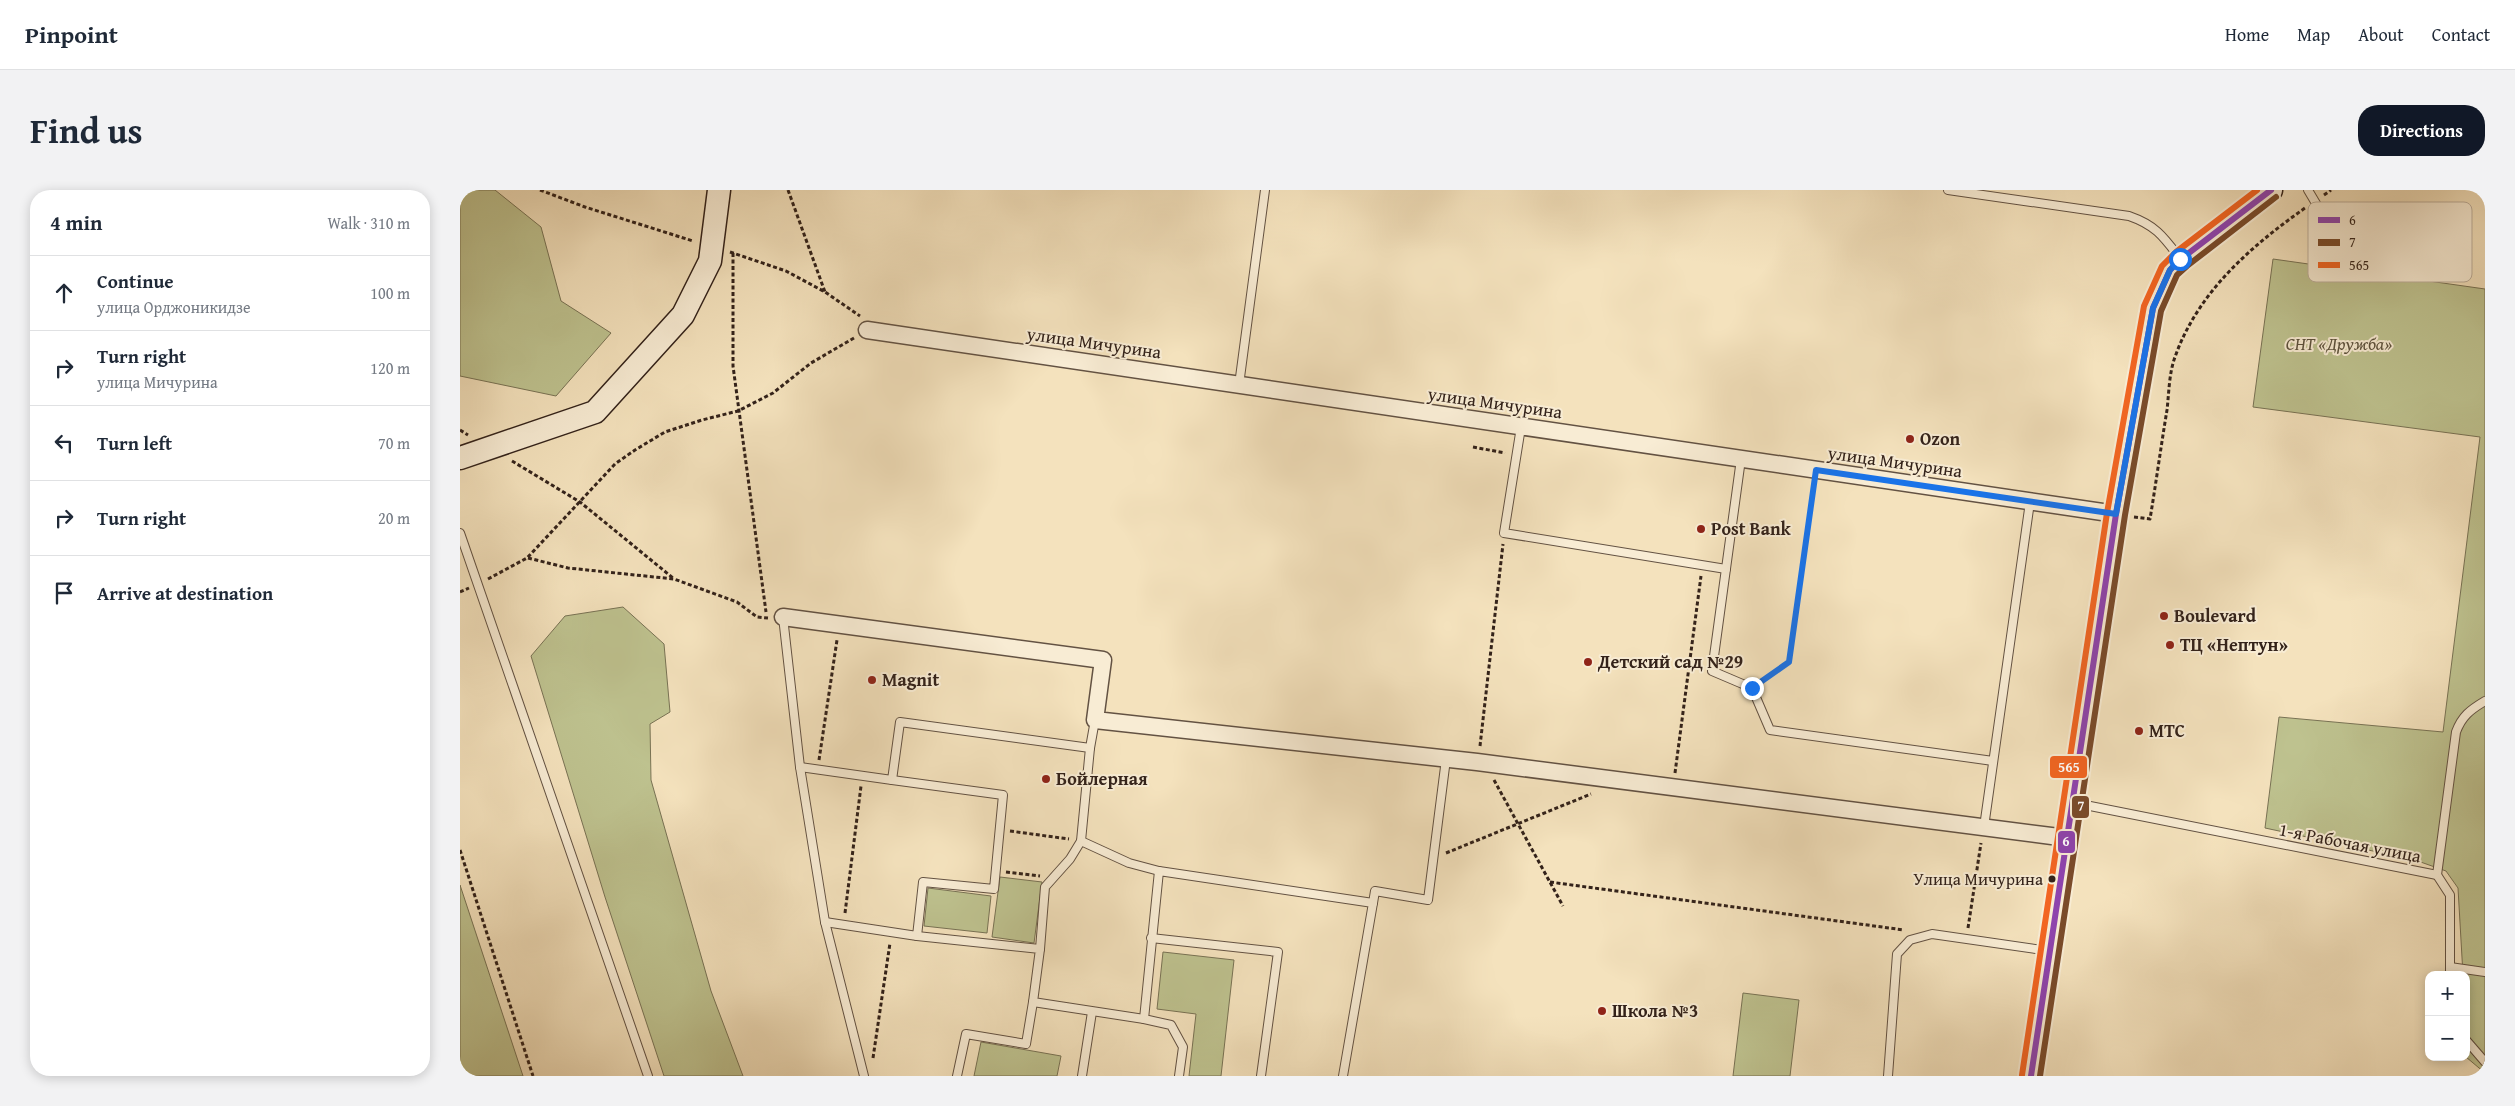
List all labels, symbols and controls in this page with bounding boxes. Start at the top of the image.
text: Pinpoint [25,17,118,52]
text: Home [2225,21,2269,48]
text: Map [2297,21,2330,48]
text: About [2358,21,2404,48]
text: Contact [2432,21,2490,48]
text: Find us [30,105,143,156]
button: Directions [2358,105,2485,156]
legend [2308,202,2472,282]
text: 4 min [50,207,102,238]
text: 6 [2349,210,2356,230]
text: Walk · 310 m [327,211,410,235]
text: 7 [2349,232,2356,252]
route start [2169,248,2192,271]
text: 565 [2349,255,2369,275]
text: Continue [97,267,174,295]
icon: ahead [50,279,78,307]
text: 100 m [370,281,410,305]
text: улица Орджоникидзе [97,295,250,319]
street label: улица Мичурина [1024,320,1164,365]
park label: СНТ «Дружба» [2286,330,2392,357]
text: Turn right [97,342,186,370]
icon: right [50,354,78,382]
text: 120 m [370,356,410,380]
text: улица Мичурина [97,370,218,394]
street label: улица Мичурина [1425,380,1565,425]
place label: Ozon [1920,425,1960,452]
icon: left [50,429,78,457]
text: Turn left [97,429,172,457]
text: 70 m [378,431,410,455]
marker: Ozon [1904,433,1916,445]
street label: улица Мичурина [1825,439,1965,484]
icon: right [50,504,78,532]
text: Turn right [97,504,186,532]
text: 20 m [378,506,410,530]
place label: Post Bank [1711,515,1792,542]
marker: Post Bank [1695,523,1707,535]
icon: arrive [50,579,78,607]
text: Arrive at destination [97,579,273,607]
place label: Boulevard [2174,602,2257,629]
marker: Boulevard [2158,610,2170,622]
place label: ТЦ «Нептун» [2180,631,2288,658]
marker: ТЦ «Нептун» [2164,639,2176,651]
place label: Детский сад №29 [1597,648,1743,675]
marker: Детский сад №29 [1582,656,1594,668]
place label: Magnit [882,666,939,693]
marker: Magnit [866,674,878,686]
route end [1741,677,1764,700]
place label: МТС [2149,717,2185,744]
marker: МТС [2133,725,2145,737]
line badge: 565 [2049,755,2088,779]
text: 565 [2058,757,2080,777]
place label: Бойлерная [1056,765,1148,792]
marker: Бойлерная [1040,773,1052,785]
line badge: 7 [2071,795,2090,819]
text: 7 [2077,796,2085,816]
street label: 1-я Рабочая улица [2277,815,2424,870]
line badge: 6 [2057,830,2076,854]
text: 6 [2062,831,2070,851]
place label: Улица Мичурина [1913,866,2043,891]
marker: Улица Мичурина [2047,874,2057,884]
map controls [2425,971,2470,1061]
button: + [2425,971,2470,1016]
place label: Школа №3 [1612,997,1698,1024]
marker: Школа №3 [1596,1005,1608,1017]
button: − [2425,1016,2470,1061]

